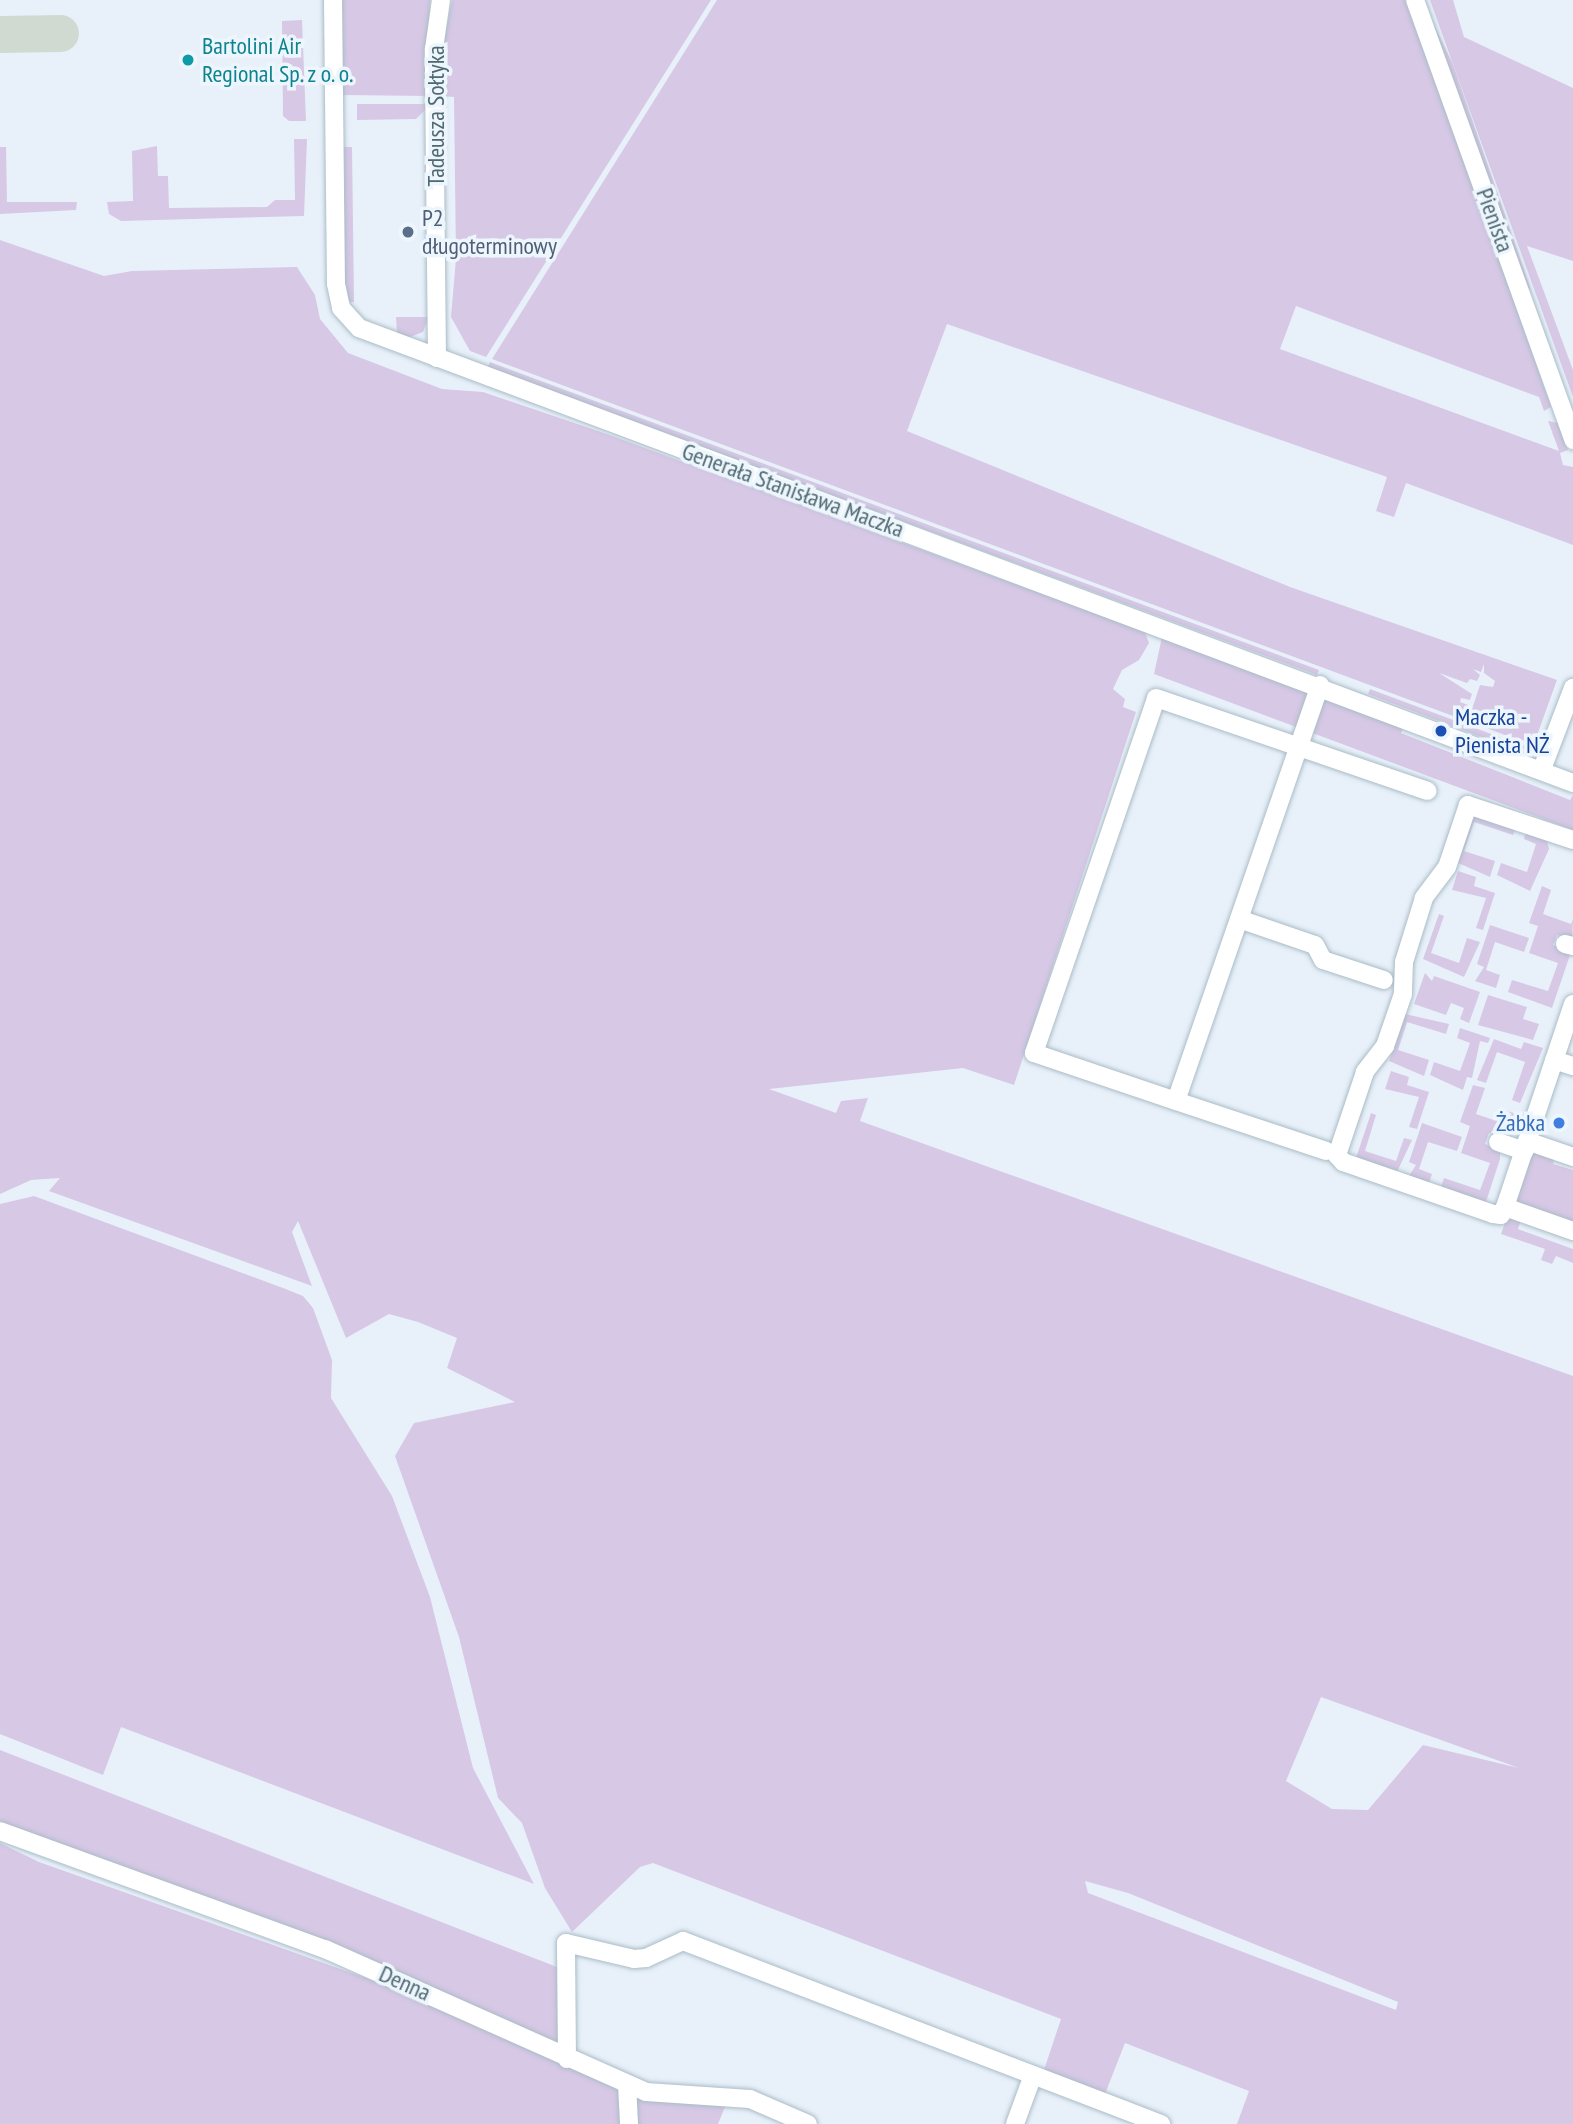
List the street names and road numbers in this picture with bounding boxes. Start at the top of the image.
street label: Tadeusza Sołtyka [422,45,450,187]
street label: Pienista [1470,184,1520,256]
street label: Generała Stanisława Maczka [678,436,908,544]
street label: Denna [375,1959,435,2007]

